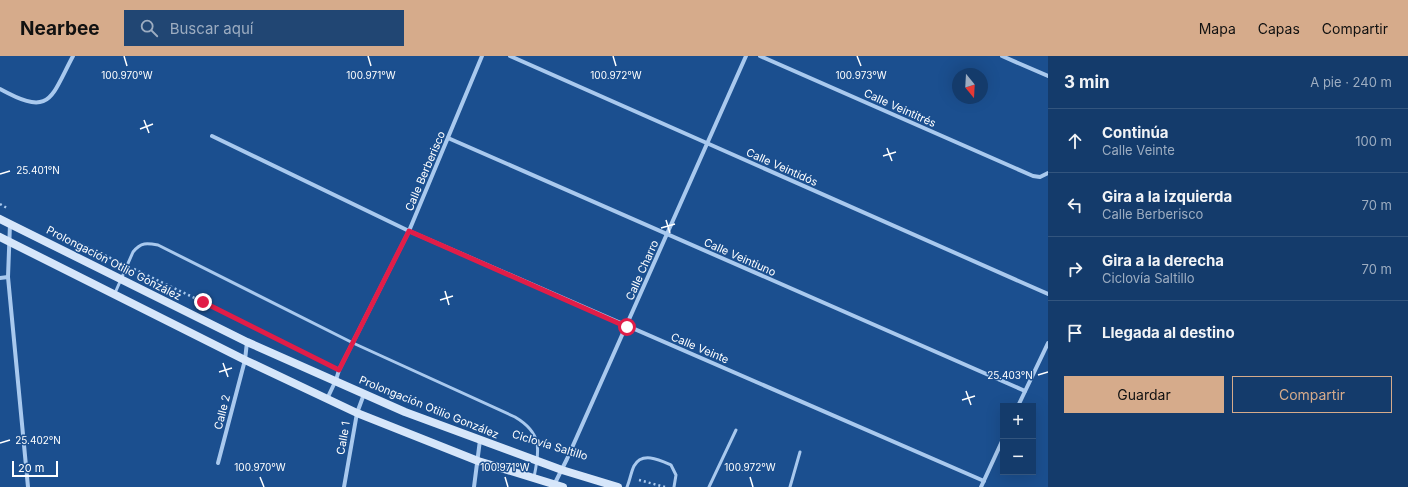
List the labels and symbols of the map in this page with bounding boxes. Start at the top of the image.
north arrow [952,68,988,104]
text: 100.970°W [101,69,153,81]
text: 100.971°W [346,69,396,81]
text: 100.972°W [590,69,642,81]
text: 100.973°W [835,69,887,81]
street label: Calle Veintitrés [862,86,939,130]
street label: Calle Berberisco [402,128,448,213]
street label: Calle Veintidós [744,145,820,189]
text: 25.401°N [16,164,60,176]
street label: Prolongación Otilio González [44,223,184,303]
street label: Calle Veintiuno [702,235,779,279]
street label: Calle Charro [622,237,662,302]
route end [194,293,212,311]
route start [618,318,636,336]
street label: Calle Veinte [669,330,731,366]
text: 25.403°N [987,369,1033,381]
street label: Prolongación Otilio González [357,372,501,442]
street label: Calle 2 [211,393,233,431]
street label: Calle 1 [333,420,353,456]
street label: Ciclovía Saltillo [510,427,590,463]
text: 25.402°N [15,434,61,446]
scale bar [12,459,58,478]
text: 100.970°W [234,461,286,473]
text: 100.971°W [480,461,530,473]
text: 100.972°W [724,461,776,473]

